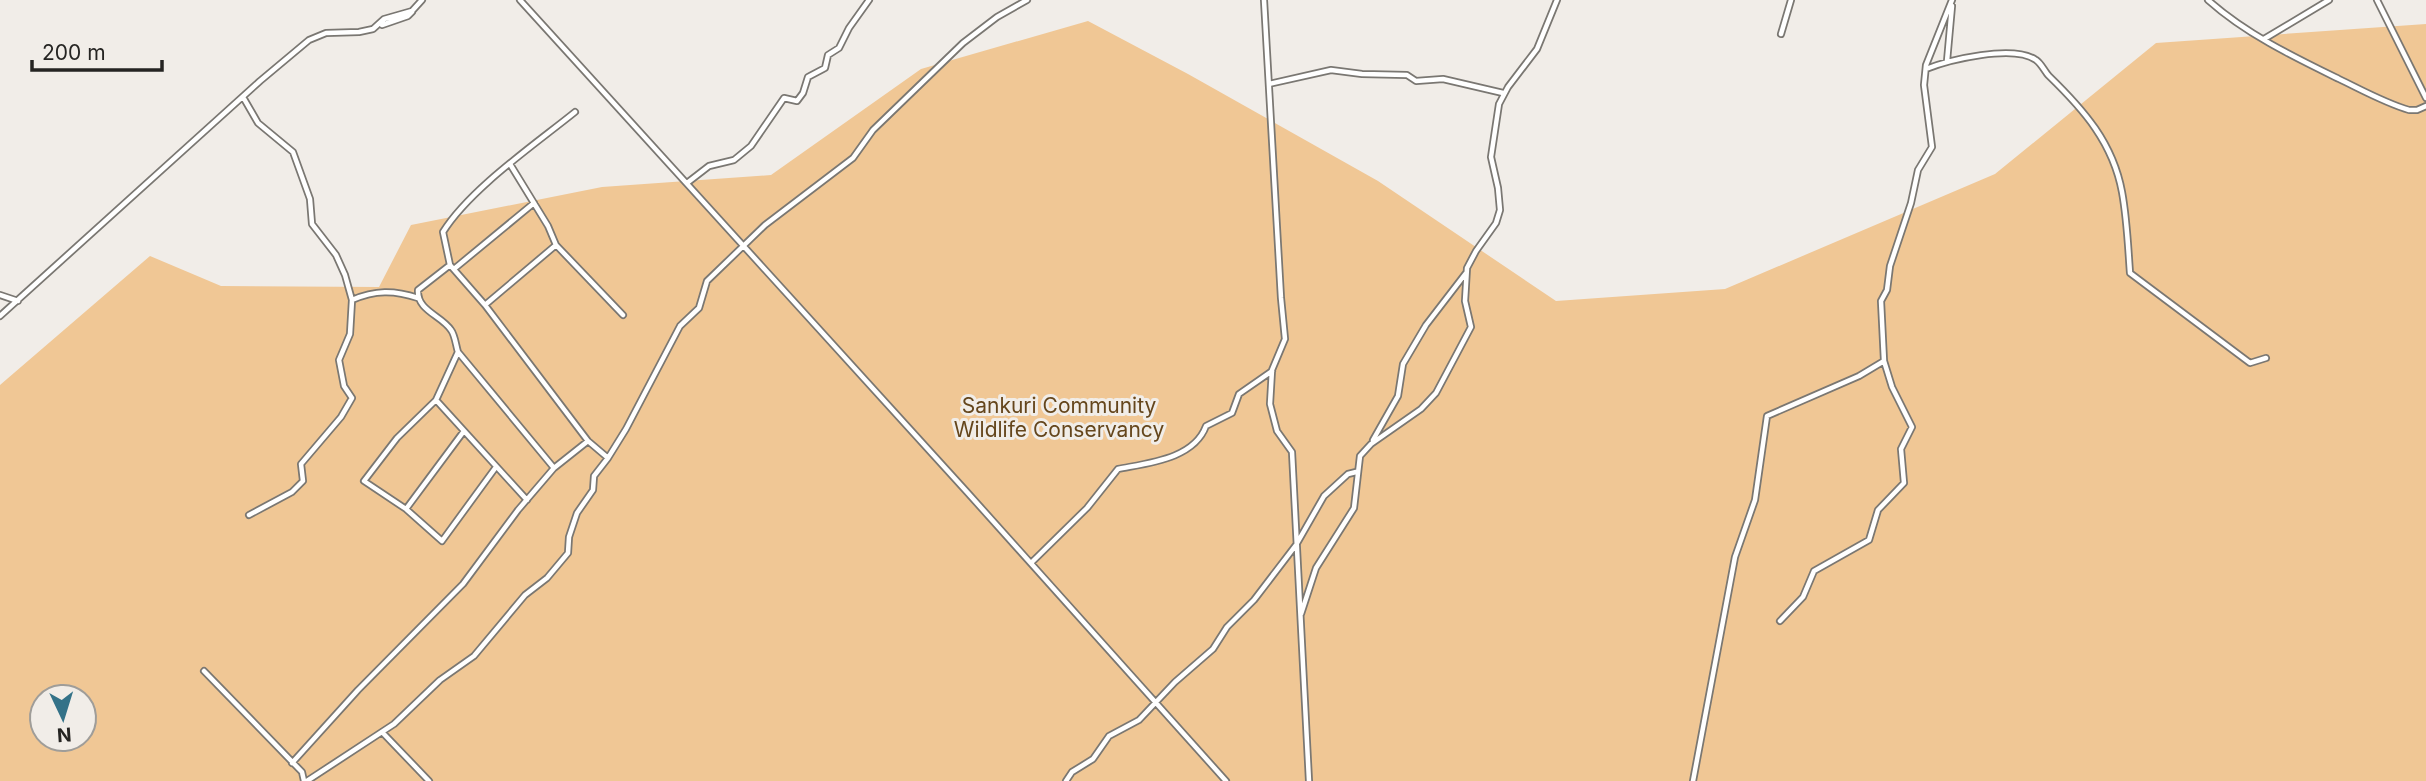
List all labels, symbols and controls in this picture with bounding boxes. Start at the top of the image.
scale bar [32,28,161,72]
text: 200 m [42,40,106,65]
park label: Sankuri Community Wildlife Conservancy [954,393,1164,442]
north arrow [28,683,98,753]
text: N [56,722,72,746]

